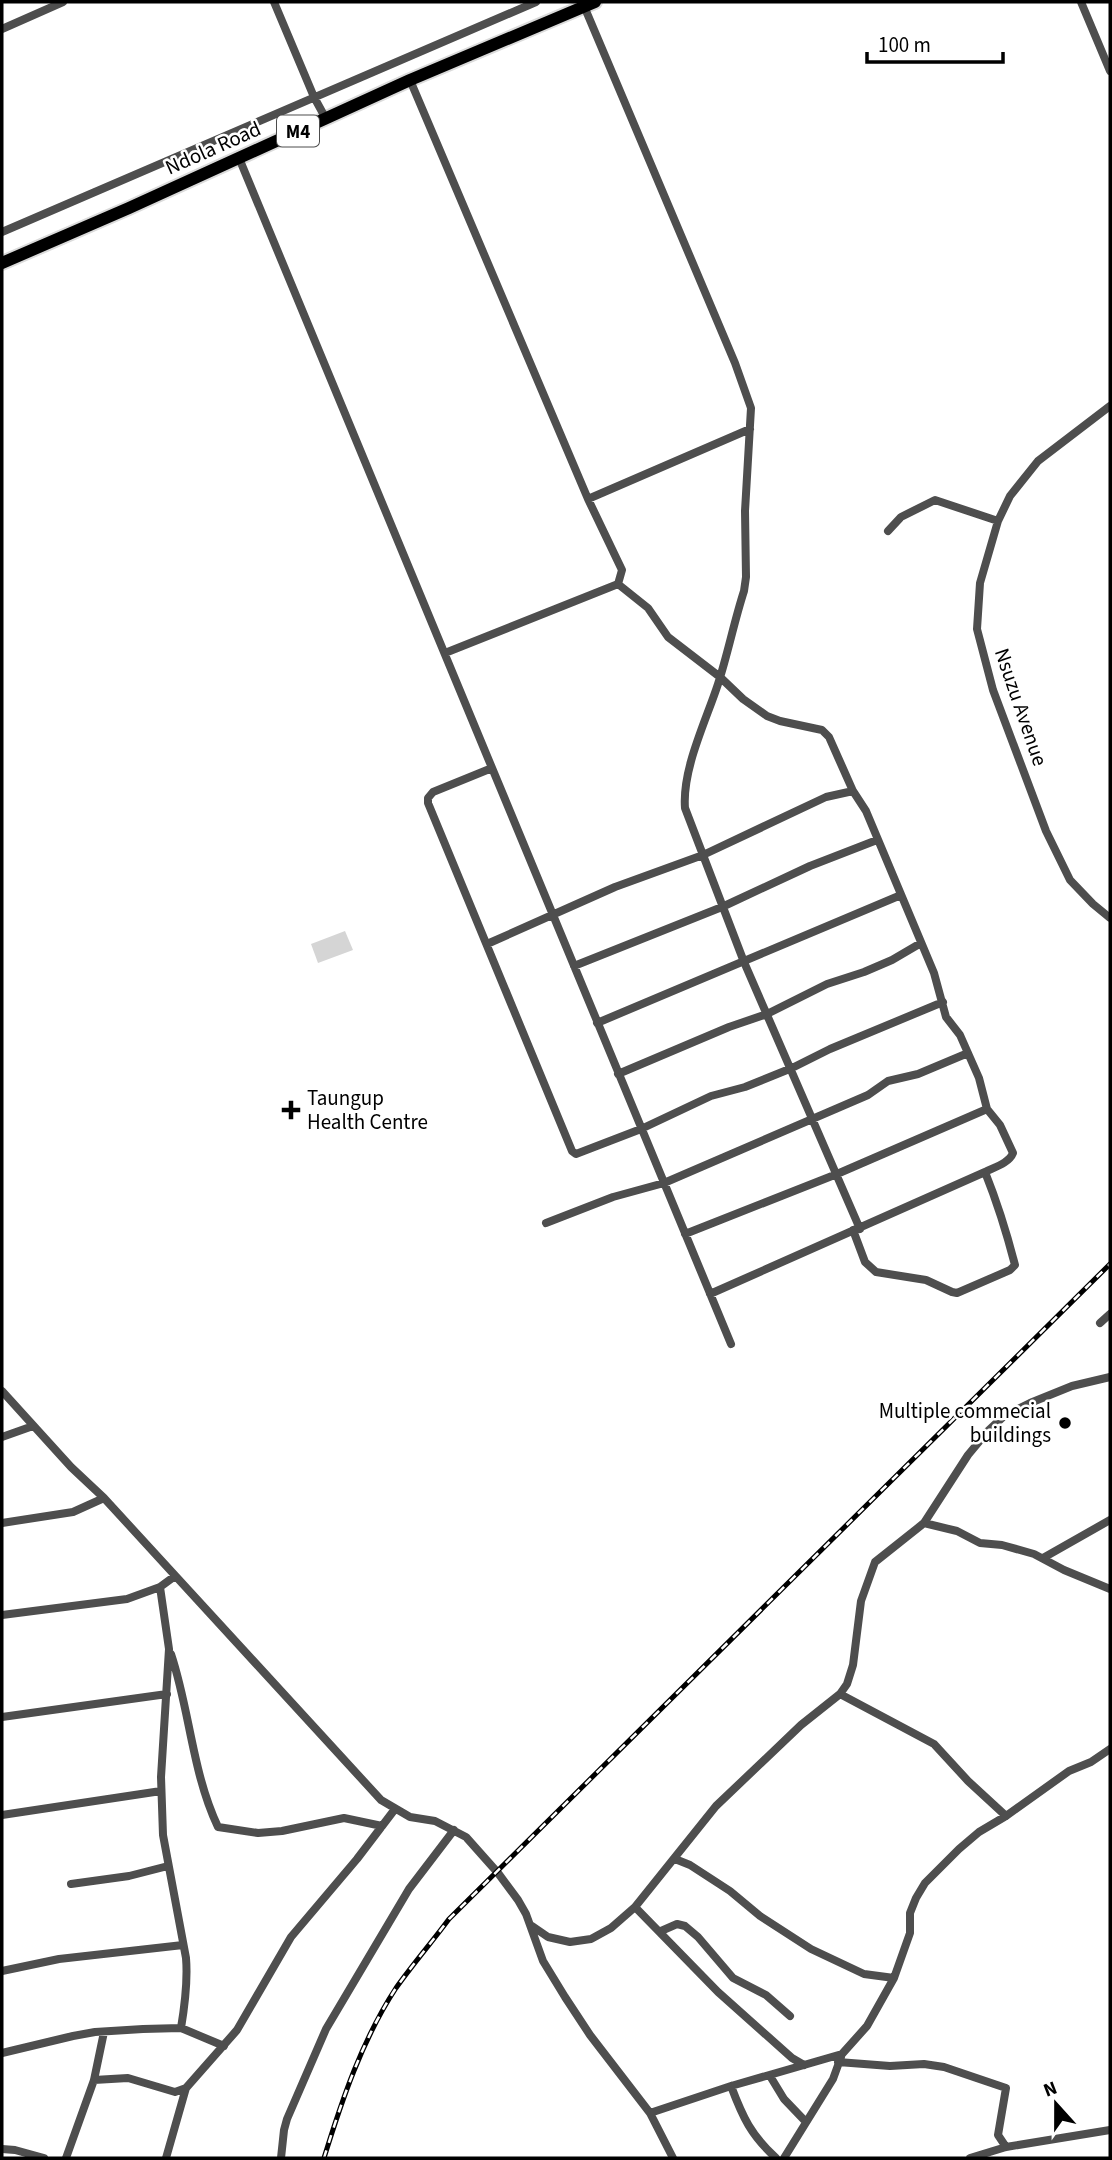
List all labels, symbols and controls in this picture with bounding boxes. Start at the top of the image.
scale bar [867,21,1004,65]
text: 100 m [878,30,931,60]
street label: Ndola Road [160,114,266,182]
road number: M4 [277,116,319,146]
street label: Nsuzu Avenue [987,644,1055,770]
place label: Taungup Health Centre [307,1083,428,1137]
marker: Taungup Health Centre [281,1100,301,1120]
place label: Multiple commecial buildings [879,1396,1051,1450]
marker: Multiple commecial buildings [1057,1415,1073,1431]
north arrow [1021,2069,1091,2139]
text: N [1040,2075,1061,2104]

